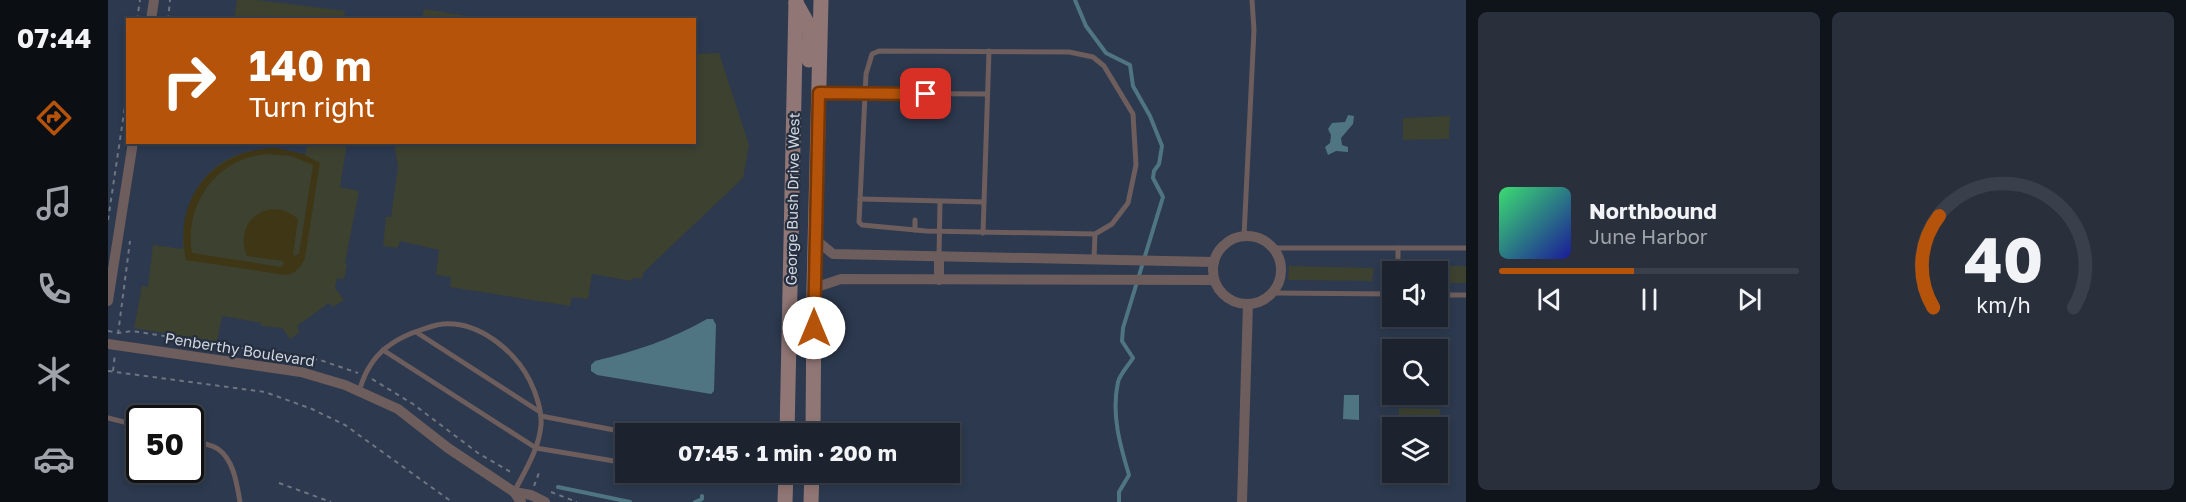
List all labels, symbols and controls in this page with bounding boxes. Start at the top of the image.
text: 07:44 [17,22,91,54]
text: 140 m [249,40,371,90]
icon: right [150,42,228,120]
pin [900,68,951,119]
icon: arrive [909,77,942,110]
text: Turn right [249,91,375,123]
icon: directions [33,97,75,139]
street label: George Bush Drive West [781,112,803,286]
icon: music [33,182,75,224]
text: Northbound [1589,197,1717,224]
text: 40 [1963,221,2043,296]
text: June Harbor [1589,224,1708,248]
map controls [1382,261,1448,483]
button: sound [1382,261,1448,327]
icon: phone [33,268,75,310]
icon: previous [1533,283,1566,316]
icon: pause [1633,283,1666,316]
icon: next [1733,283,1766,316]
text: km/h [1976,292,2030,318]
position arrow [782,296,846,360]
street label: Penberthy Boulevard [164,328,316,370]
button: search [1382,339,1448,405]
icon: climate [33,353,75,395]
speed limit sign: 50 [126,405,204,483]
button: layers [1382,417,1448,483]
icon: car [33,438,75,480]
text: 07:45 · 1 min · 200 m [678,439,897,466]

